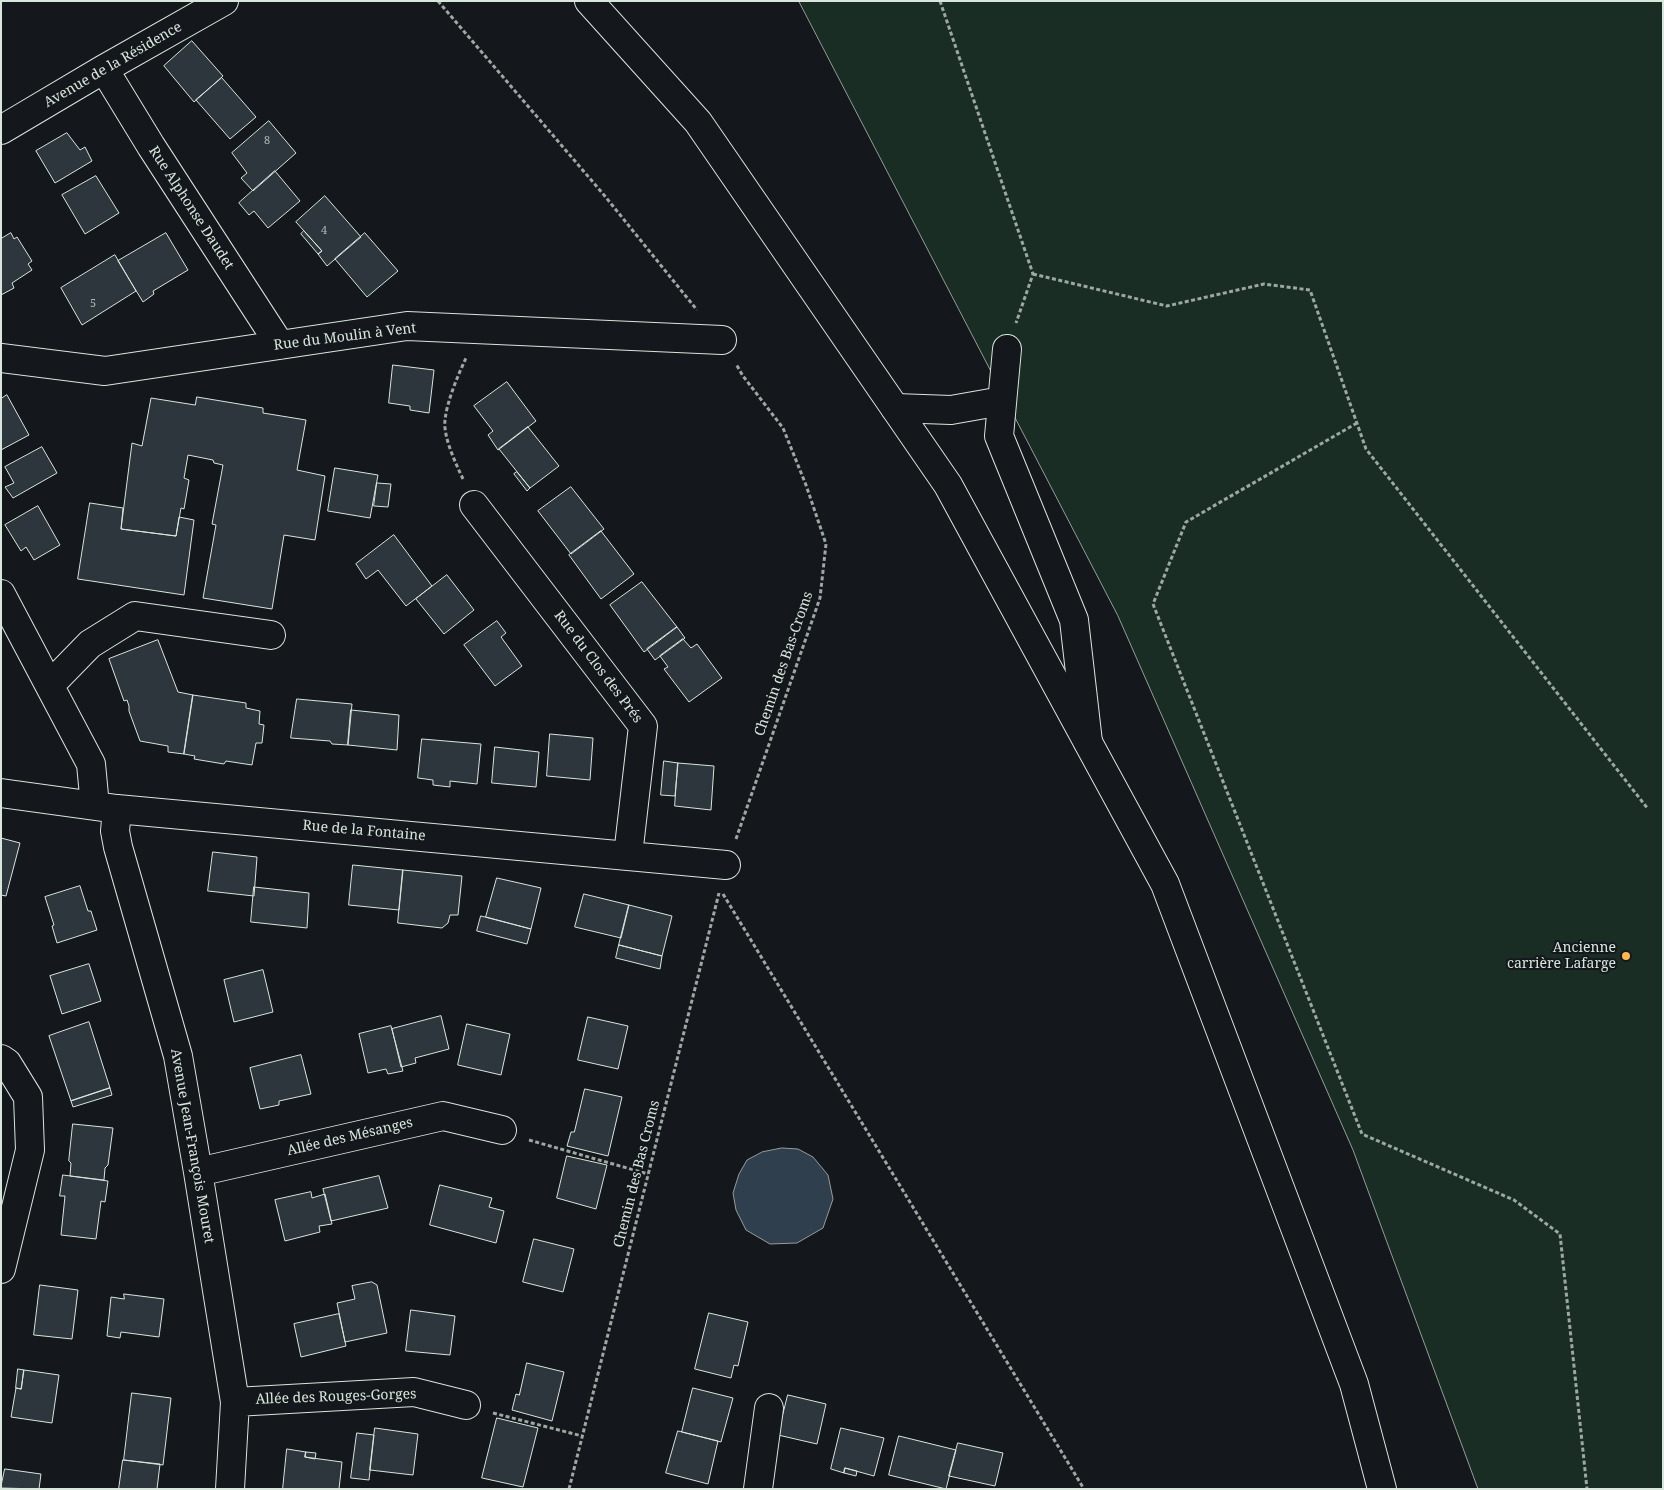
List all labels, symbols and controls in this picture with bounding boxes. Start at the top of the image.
street label: Avenue de la Résidence [41,19,185,111]
house number: 8 [264,134,270,148]
street label: Rue Alphonse Daudet [145,143,237,273]
house number: 4 [321,224,327,238]
house number: 5 [90,297,96,311]
street label: Rue du Moulin à Vent [273,320,417,354]
street label: Chemin des Bas-Croms [751,589,817,739]
street label: Rue du Clos des Prés [550,608,646,726]
street label: Rue de la Fontaine [302,817,426,845]
place label: Ancienne carrière Lafarge [1507,940,1616,972]
marker: Ancienne carrière Lafarge [1620,950,1632,962]
street label: Avenue Jean-François Mouret [167,1047,217,1245]
street label: Chemin des Bas Croms [611,1099,663,1249]
street label: Allée des Mésanges [286,1114,414,1160]
street label: Allée des Rouges-Gorges [255,1386,417,1408]

